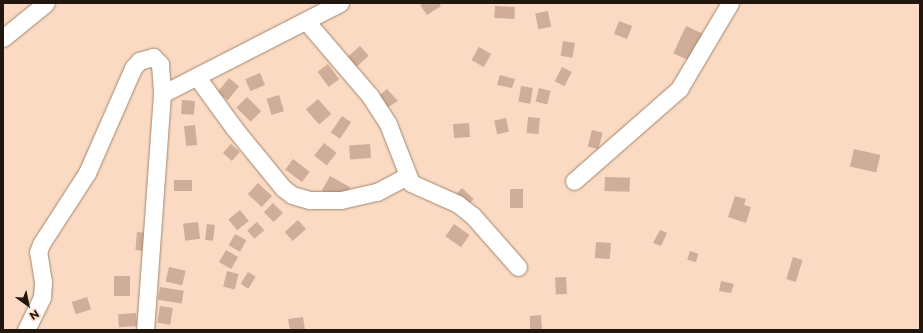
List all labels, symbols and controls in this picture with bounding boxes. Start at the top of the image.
north arrow [8,285,48,325]
text: N [27,307,42,323]

